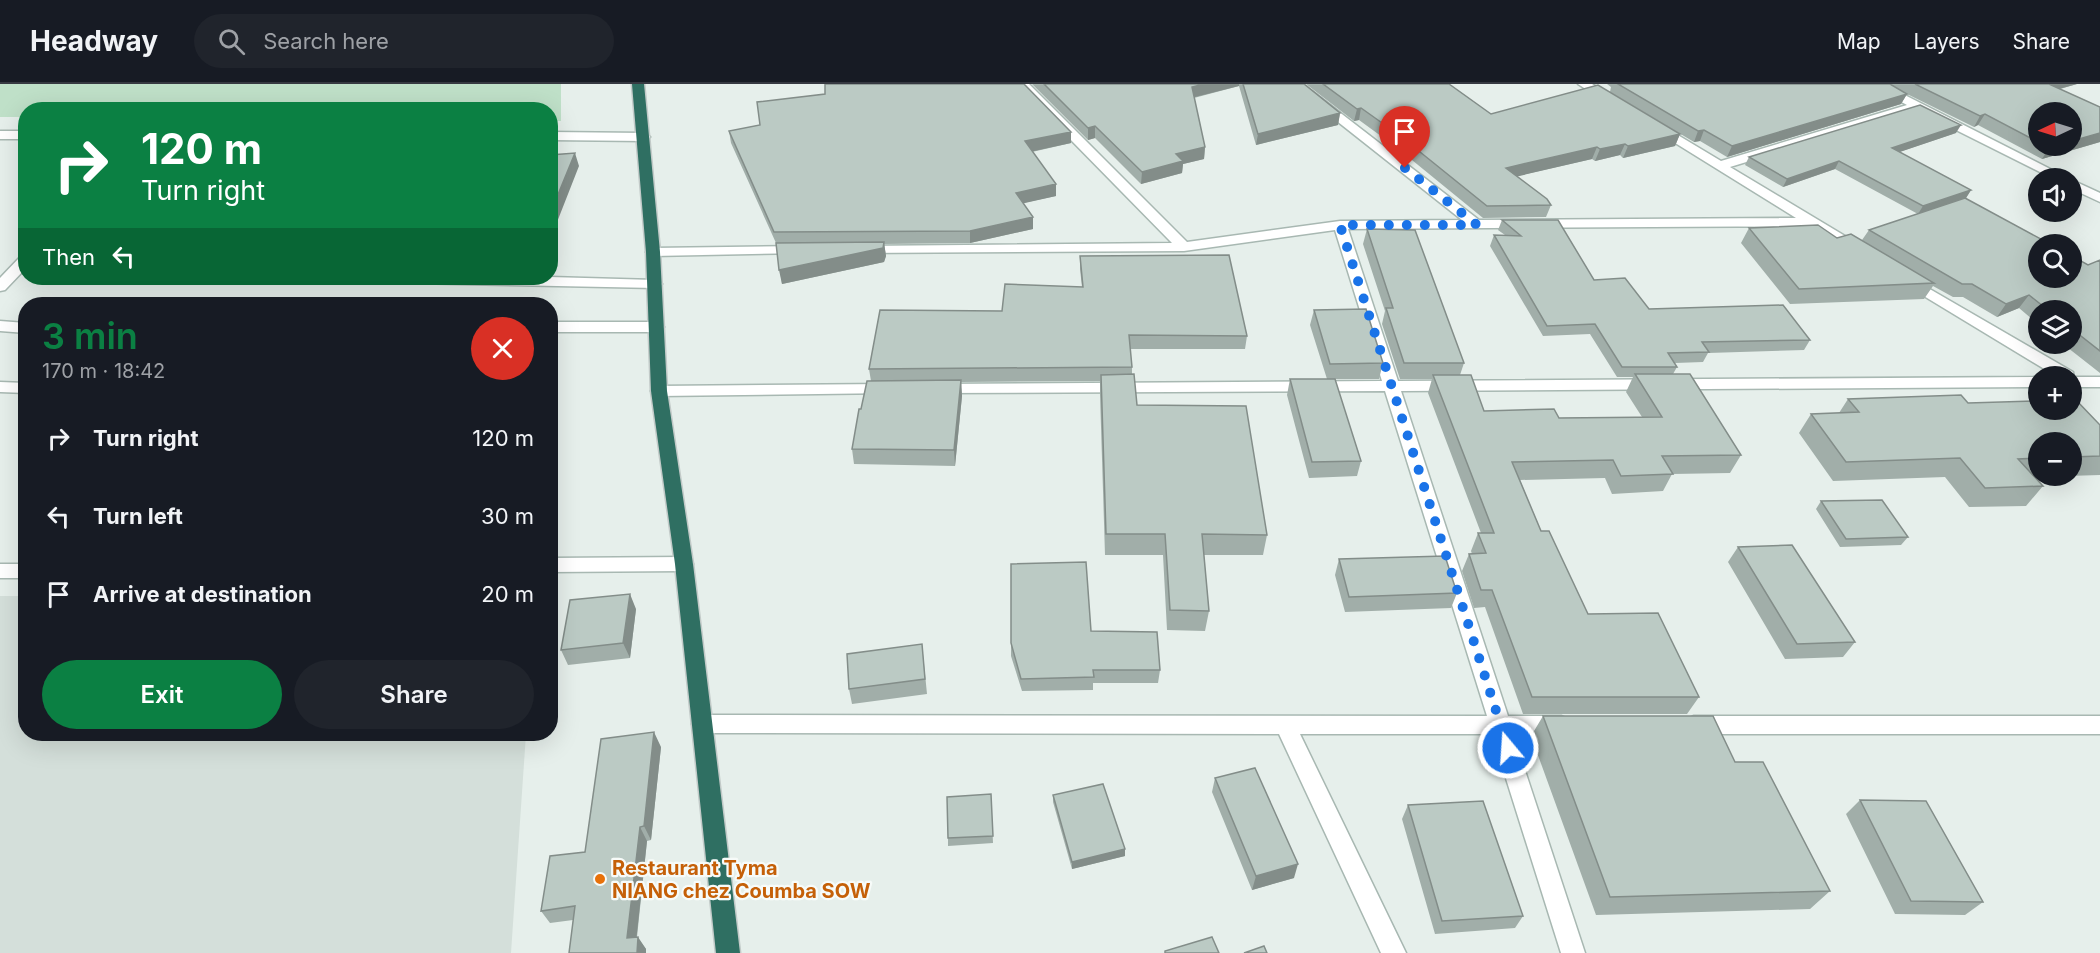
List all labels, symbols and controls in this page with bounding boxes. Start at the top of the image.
search box [194,14,614,68]
text: Headway [30,24,158,58]
icon: search [215,25,248,58]
text: Search here [263,28,389,54]
text: Map [1837,29,1881,54]
text: Layers [1914,29,1980,54]
text: Share [2013,29,2070,54]
north arrow [2028,102,2082,156]
map controls [2028,102,2082,486]
pin [1379,106,1430,168]
icon: arrive [1388,115,1421,148]
text: 120 m [141,123,262,174]
icon: right [42,126,120,204]
button: sound [2028,168,2082,222]
text: Turn right [141,174,265,207]
button: search [2028,234,2082,288]
icon: left [107,240,140,273]
text: Then [42,244,95,270]
button: layers [2028,300,2082,354]
text: 3 min [42,314,138,358]
button: close [471,317,534,380]
text: 170 m · 18:42 [42,359,165,383]
button: + [2028,366,2082,420]
icon: right [42,422,75,455]
text: Turn right [93,425,199,451]
text: 120 m [472,425,534,451]
button: − [2028,432,2082,486]
icon: left [42,500,75,533]
text: Turn left [93,503,183,529]
text: 30 m [481,503,534,529]
icon: arrive [42,578,75,611]
text: Arrive at destination [93,581,312,607]
text: 20 m [481,581,534,607]
button: Exit [42,660,282,729]
button: Share [294,660,534,729]
position arrow [1476,716,1540,780]
place label: Restaurant Tyma NIANG chez Coumba SOW [612,856,871,903]
marker: Restaurant Tyma NIANG chez Coumba SOW [593,872,607,886]

